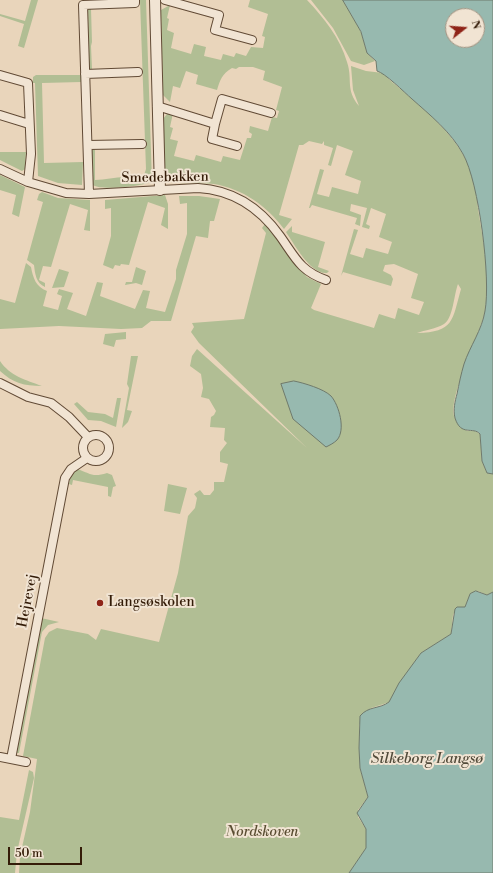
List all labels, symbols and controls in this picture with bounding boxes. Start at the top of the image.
north arrow [445,8,485,48]
text: N [468,19,483,31]
street label: Smedebakken [121,169,209,187]
street label: Hejrevej [15,573,41,629]
place label: Langsøskolen [108,595,195,611]
marker: Langsøskolen [95,598,105,608]
water label: Silkeborg Langsø [371,750,483,768]
park label: Nordskoven [226,825,298,841]
scale bar [10,839,84,865]
text: 50 m [15,846,43,861]

